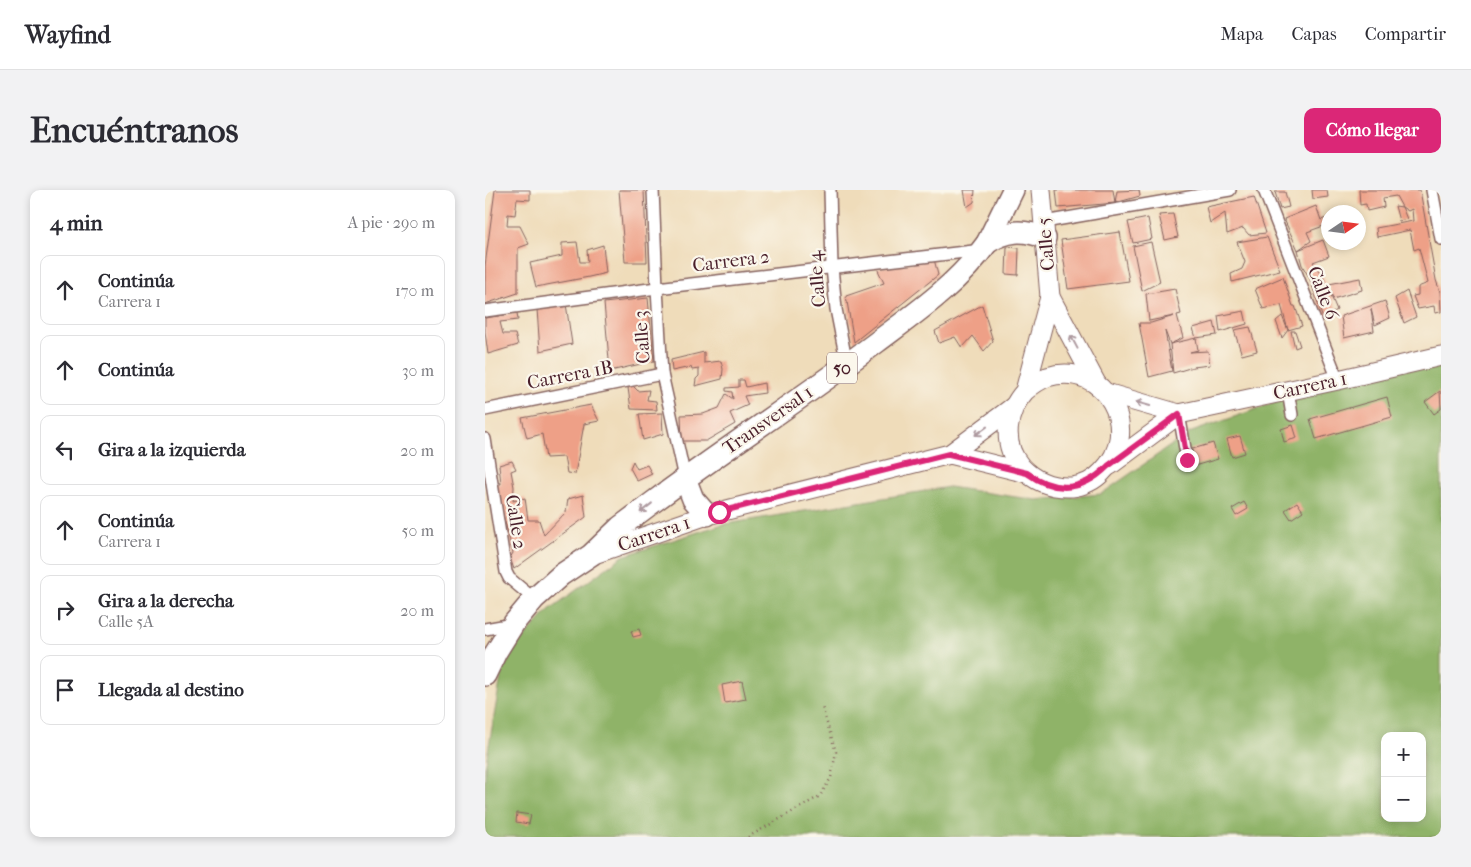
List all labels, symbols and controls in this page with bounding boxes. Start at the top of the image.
text: Wayfind [25,21,111,49]
text: Mapa [1221,24,1263,45]
text: Capas [1291,24,1337,45]
text: Compartir [1365,24,1446,45]
button: Cómo llegar [1304,108,1441,153]
text: Encuéntranos [30,110,238,151]
north arrow [1321,205,1366,250]
text: 4 min [50,211,103,235]
text: A pie · 290 m [348,213,435,232]
street label: Calle 5 [1033,216,1059,272]
street label: Carrera 2 [691,245,771,277]
street label: Calle 4 [804,249,830,308]
street label: Calle 6 [1303,263,1344,324]
text: Continúa [98,270,174,292]
icon: ahead [51,276,79,304]
text: 170 m [395,281,434,300]
text: Carrera 1 [98,292,161,311]
street label: Calle 3 [629,310,655,364]
one-way arrow [1069,334,1079,349]
road number: 50 [827,352,857,384]
icon: ahead [51,356,79,384]
street label: Carrera 1B [525,356,615,394]
text: Continúa [98,359,174,381]
text: 30 m [402,361,434,380]
street label: Carrera 1 [1271,367,1349,405]
street label: Transversal 1 [719,381,817,459]
one-way arrow [1135,398,1151,408]
one-way arrow [975,425,988,436]
icon: left [51,436,79,464]
text: Gira a la izquierda [98,439,245,461]
text: 20 m [400,441,434,460]
route end [1176,449,1199,472]
street label: Calle 2 [501,493,531,551]
route start [708,501,731,524]
one-way arrow [640,502,653,513]
text: Continúa [98,510,174,532]
street label: Carrera 1 [615,511,693,557]
icon: ahead [51,516,79,544]
text: 50 m [402,521,434,540]
text: Carrera 1 [98,532,161,551]
text: Gira a la derecha [98,590,234,612]
icon: right [51,596,79,624]
text: 20 m [400,601,434,620]
text: Calle 5A [98,612,154,631]
icon: arrive [51,676,79,704]
text: Llegada al destino [98,679,244,701]
map controls [1381,732,1426,822]
button: + [1381,732,1426,777]
button: − [1381,777,1426,822]

